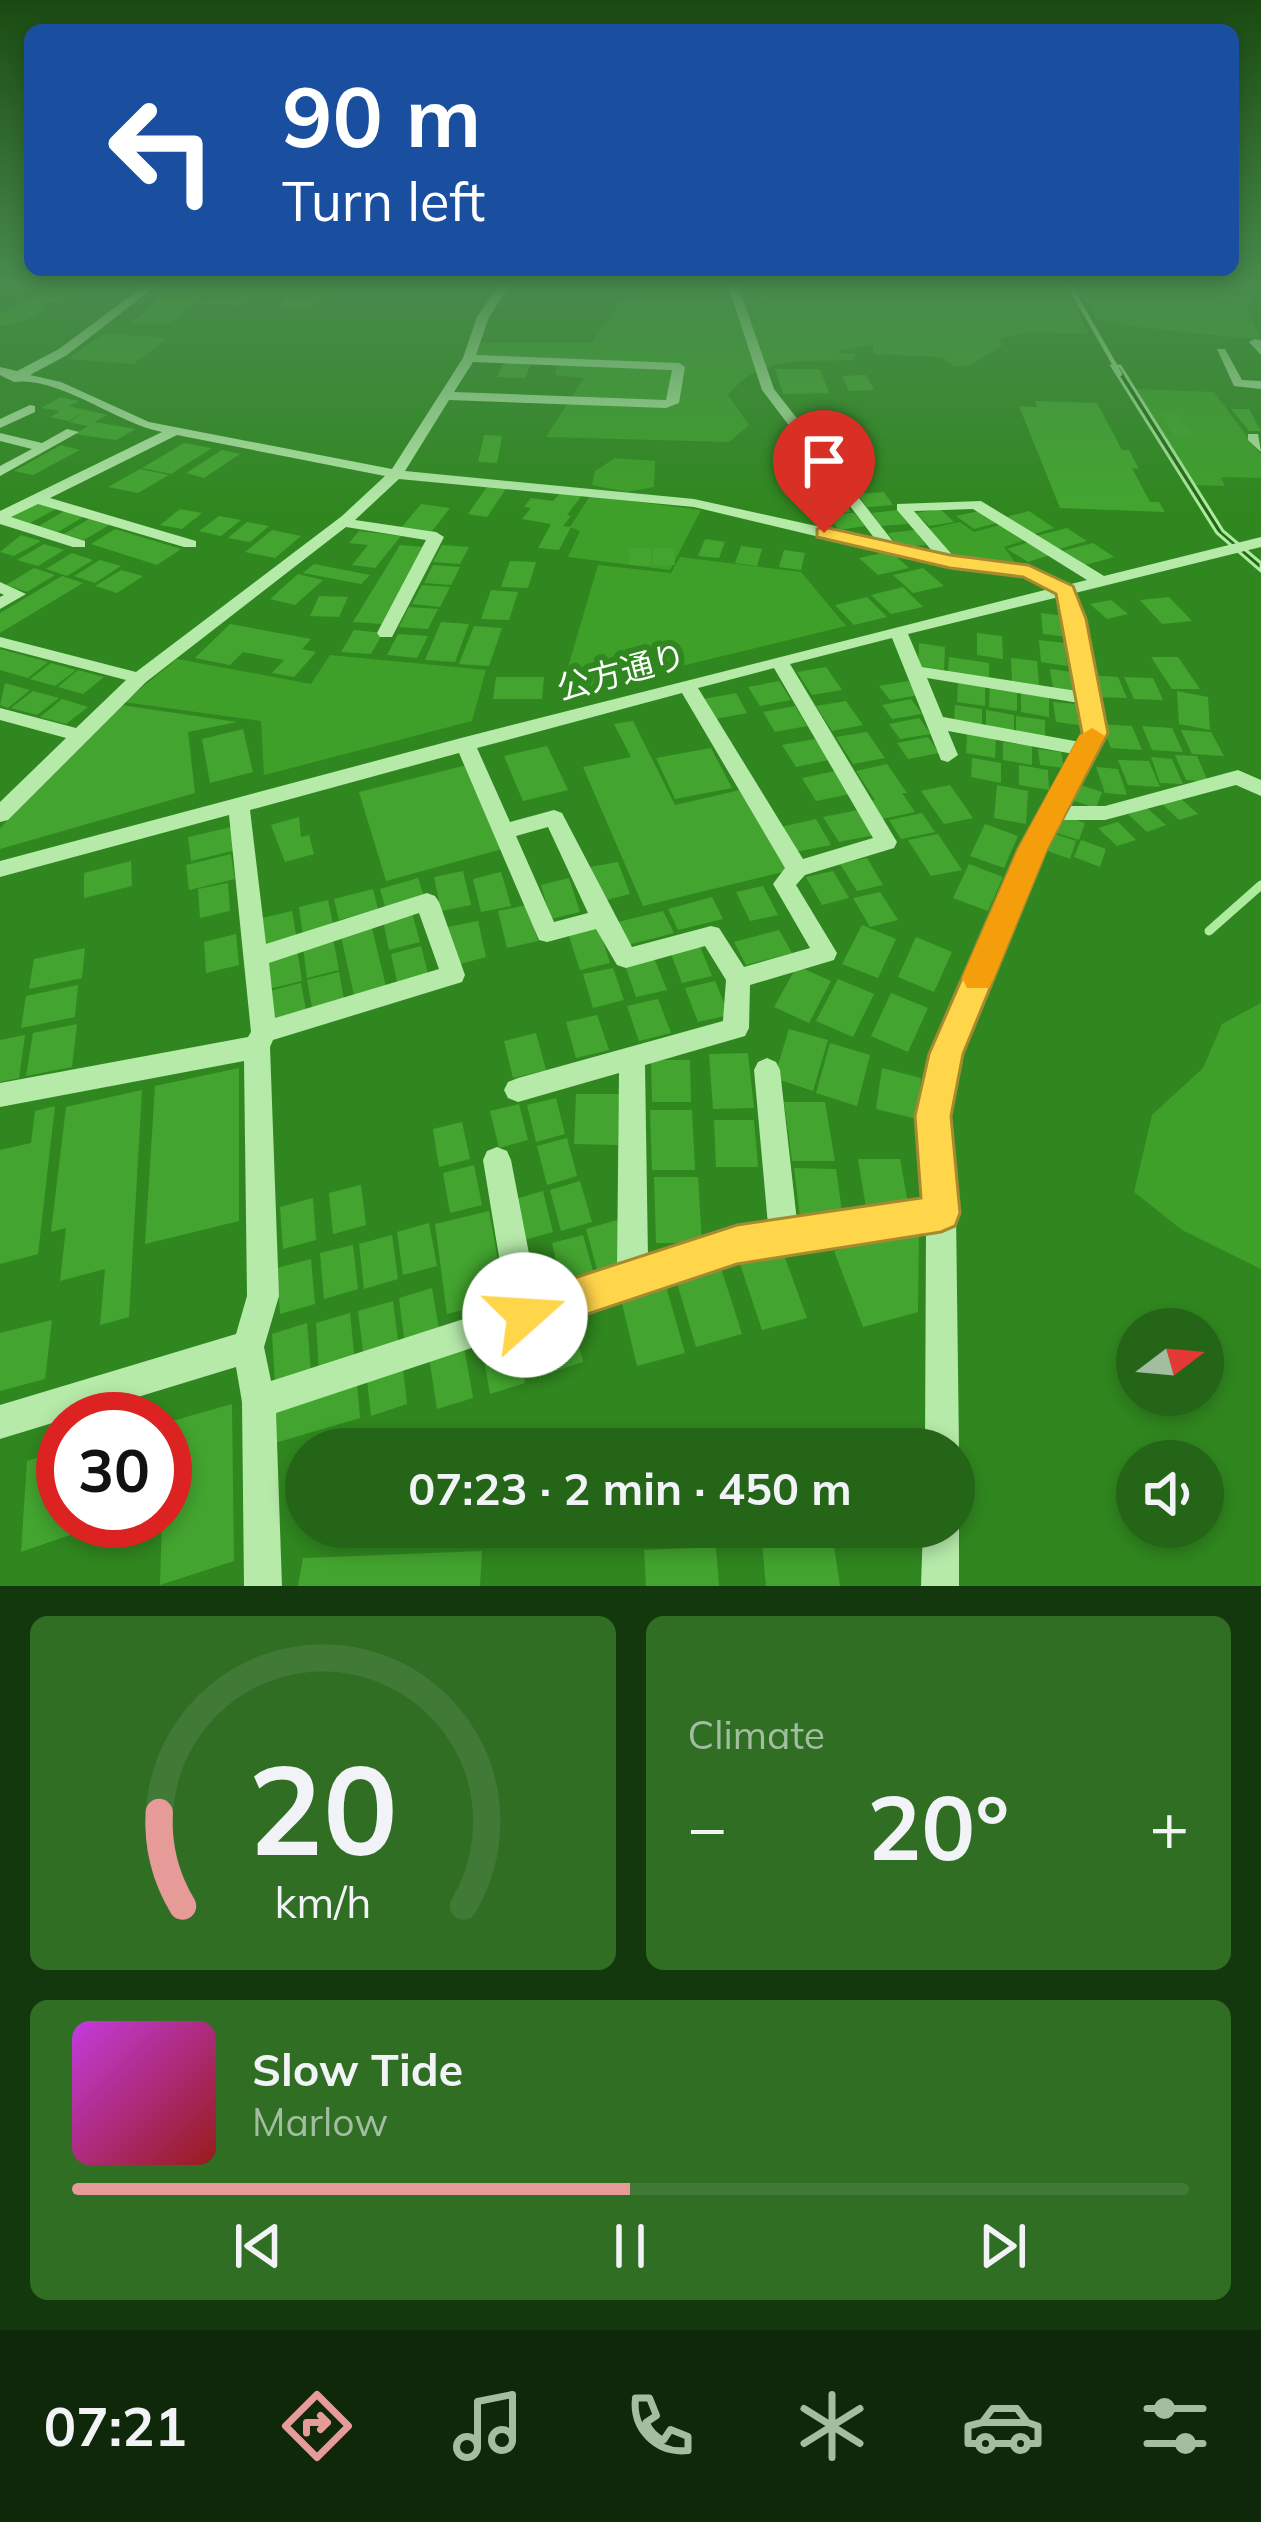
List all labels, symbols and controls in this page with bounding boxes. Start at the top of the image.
text: 90 m [282,63,481,168]
icon: left [84,72,240,228]
text: Turn left [282,167,485,235]
pin [773,410,875,533]
icon: arrive [791,428,857,494]
street label: 公方通り [552,634,690,708]
position arrow [462,1252,588,1378]
north arrow [1116,1308,1224,1416]
map controls [1116,1308,1224,1548]
speed limit sign: 30 [36,1392,192,1548]
button: sound [1116,1440,1224,1548]
text: 07:23 · 2 min · 450 m [408,1460,852,1516]
text: Climate [688,1710,825,1759]
text: 20 [248,1730,398,1886]
text: 20° [867,1770,1009,1883]
text: − [688,1785,727,1868]
text: + [1149,1785,1189,1868]
text: km/h [274,1875,371,1929]
text: Slow Tide [252,2041,463,2097]
text: Marlow [252,2097,388,2146]
icon: previous [225,2213,291,2279]
icon: pause [597,2213,663,2279]
icon: next [970,2213,1036,2279]
icon: directions [275,2384,359,2468]
icon: music [446,2384,530,2468]
icon: phone [618,2384,702,2468]
icon: climate [790,2384,874,2468]
icon: car [961,2384,1045,2468]
icon: filters [1133,2384,1217,2468]
text: 07:21 [44,2392,187,2460]

